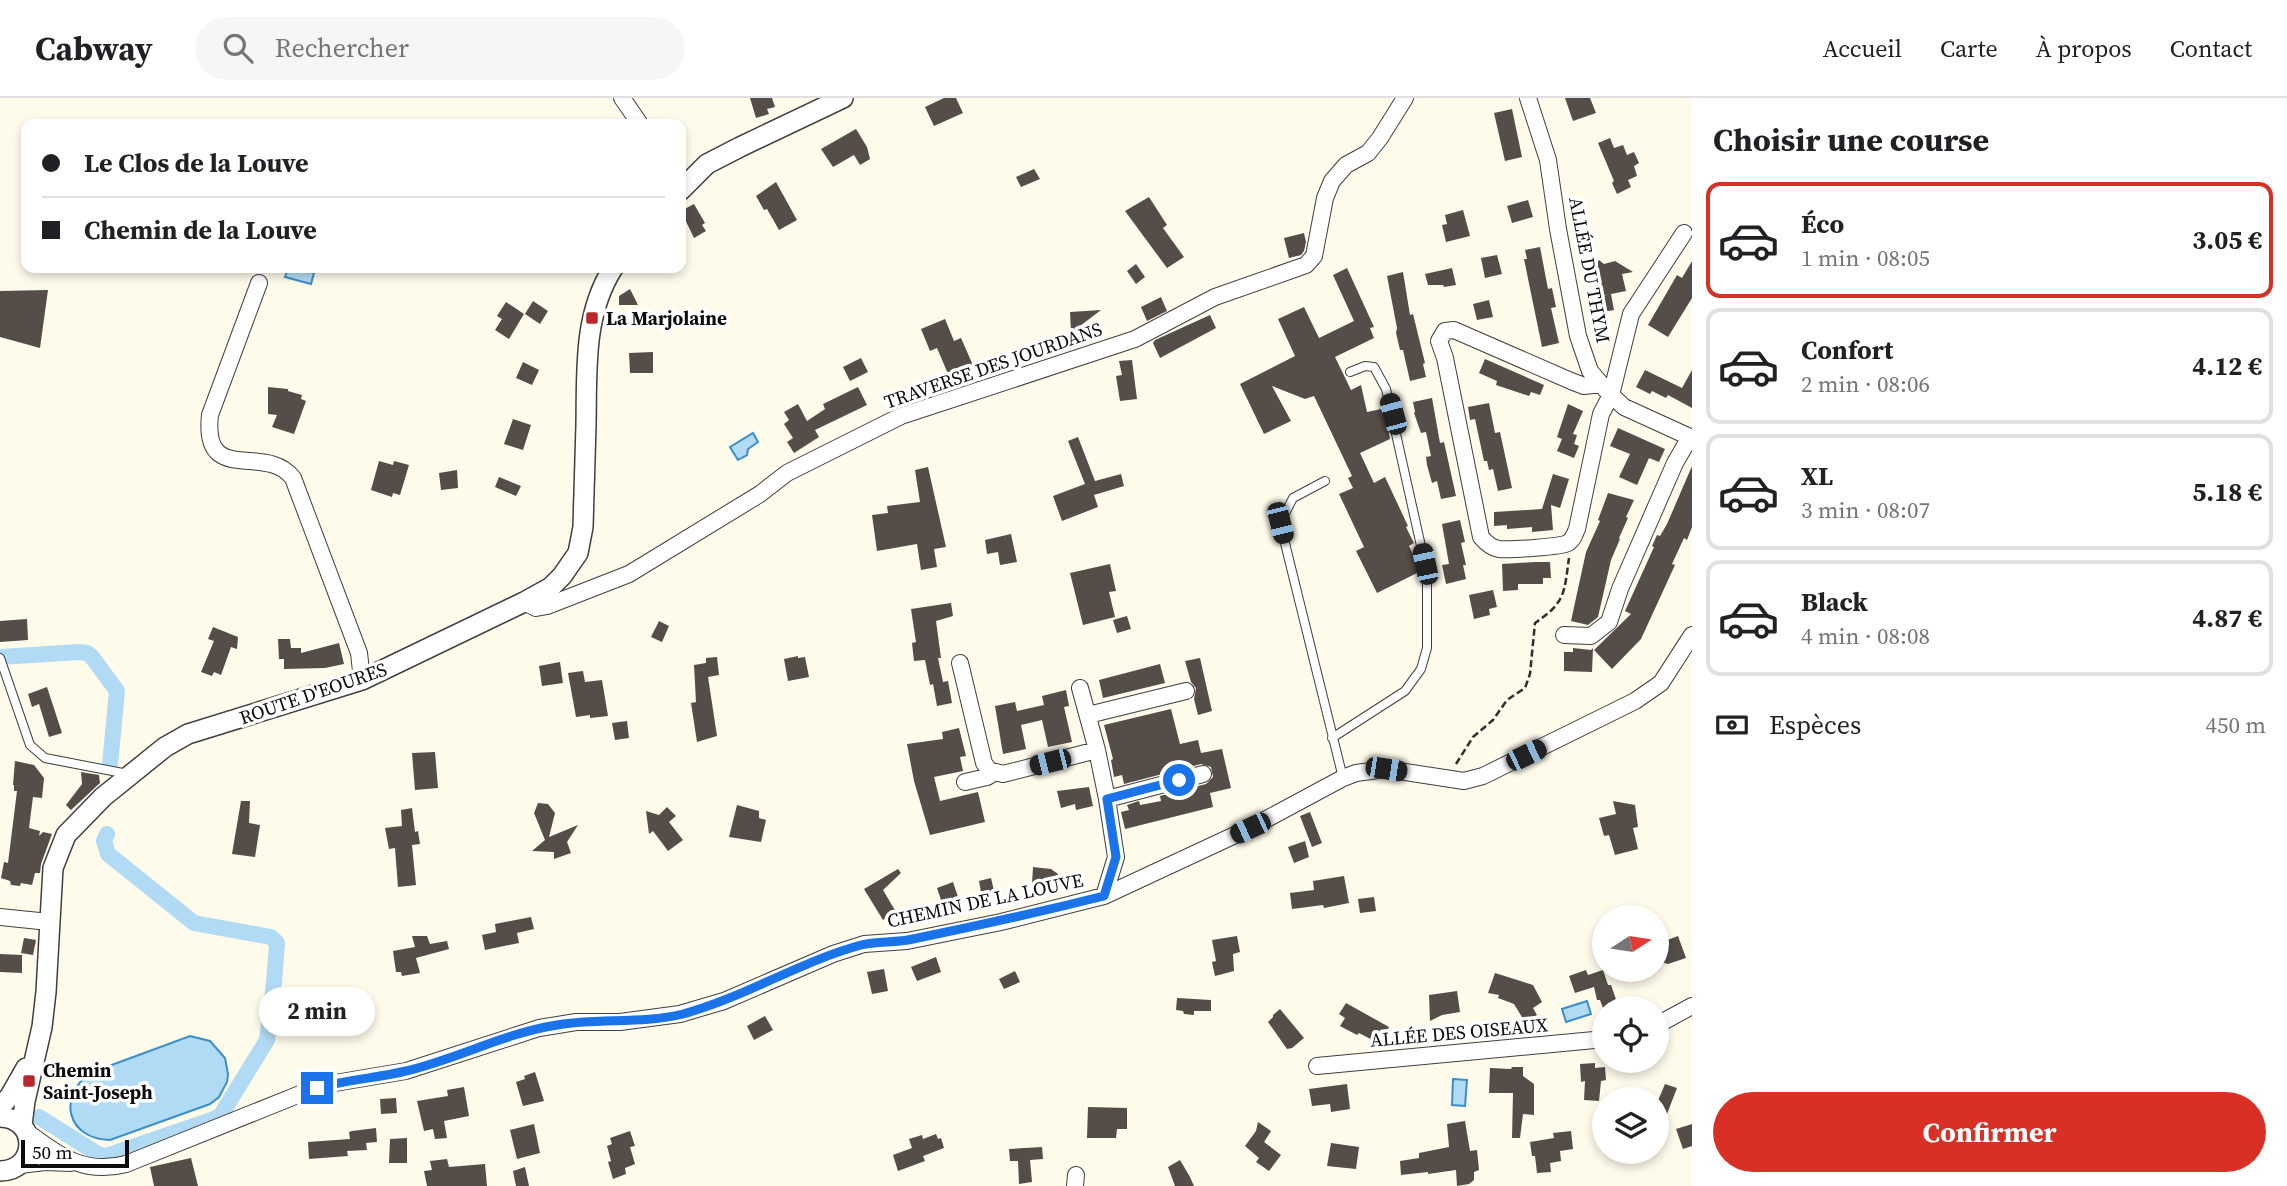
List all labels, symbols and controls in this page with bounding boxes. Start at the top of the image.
search box [195,17,685,80]
text: Cabway [35,26,153,71]
icon: search [219,29,257,67]
text: Rechercher [275,30,409,66]
text: Accueil [1823,32,1902,65]
text: Carte [1940,32,1998,65]
text: À propos [2036,32,2132,65]
text: Contact [2170,32,2252,65]
text: Choisir une course [1713,118,1989,162]
text: Le Clos de la Louve [84,145,309,181]
street label: ALLÉE DU THYM [1563,195,1617,345]
text: Éco [1801,206,1844,242]
icon: car [1717,209,1780,272]
text: Chemin de la Louve [84,212,317,248]
text: 3.05 € [2192,222,2262,258]
text: 1 min · 08:05 [1801,242,1930,274]
place label: La Marjolaine [606,305,727,331]
marker: La Marjolaine [584,310,600,326]
street label: TRAVERSE DES JOURDANS [880,315,1106,415]
text: Confort [1801,332,1893,368]
icon: car [1717,335,1780,398]
text: 4.12 € [2192,348,2262,384]
text: 2 min · 08:06 [1801,368,1930,400]
car [1378,391,1409,437]
text: XL [1801,458,1833,494]
icon: car [1717,461,1780,524]
text: 5.18 € [2192,474,2262,510]
text: 3 min · 08:07 [1801,494,1930,526]
car [1265,500,1296,546]
car [1411,541,1440,587]
text: Black [1801,584,1868,620]
icon: car [1717,587,1780,650]
text: 4.87 € [2192,600,2262,636]
text: 4 min · 08:08 [1801,620,1930,652]
street label: ROUTE D'EOURES [236,656,390,730]
icon: cash [1713,706,1751,744]
text: Espèces [1769,707,1861,743]
text: 450 m [2205,709,2266,741]
car [1503,736,1550,774]
car [1028,747,1073,777]
car [1364,755,1409,783]
route start [1163,764,1195,796]
car [1227,810,1274,846]
street label: CHEMIN DE LA LOUVE [885,867,1085,933]
north arrow [1592,905,1670,982]
map controls [1592,905,1669,1164]
callout: 2 min [259,986,375,1035]
text: 2 min [287,995,347,1027]
button: locate [1592,996,1669,1073]
street label: ALLÉE DES OISEAUX [1369,1011,1550,1053]
place label: Chemin Saint-Joseph [43,1057,153,1105]
route end [301,1072,333,1104]
marker: Chemin Saint-Joseph [21,1073,37,1089]
button: layers [1592,1087,1669,1164]
button: Confirmer [1713,1092,2266,1172]
scale bar [21,1137,130,1169]
text: 50 m [32,1139,73,1165]

